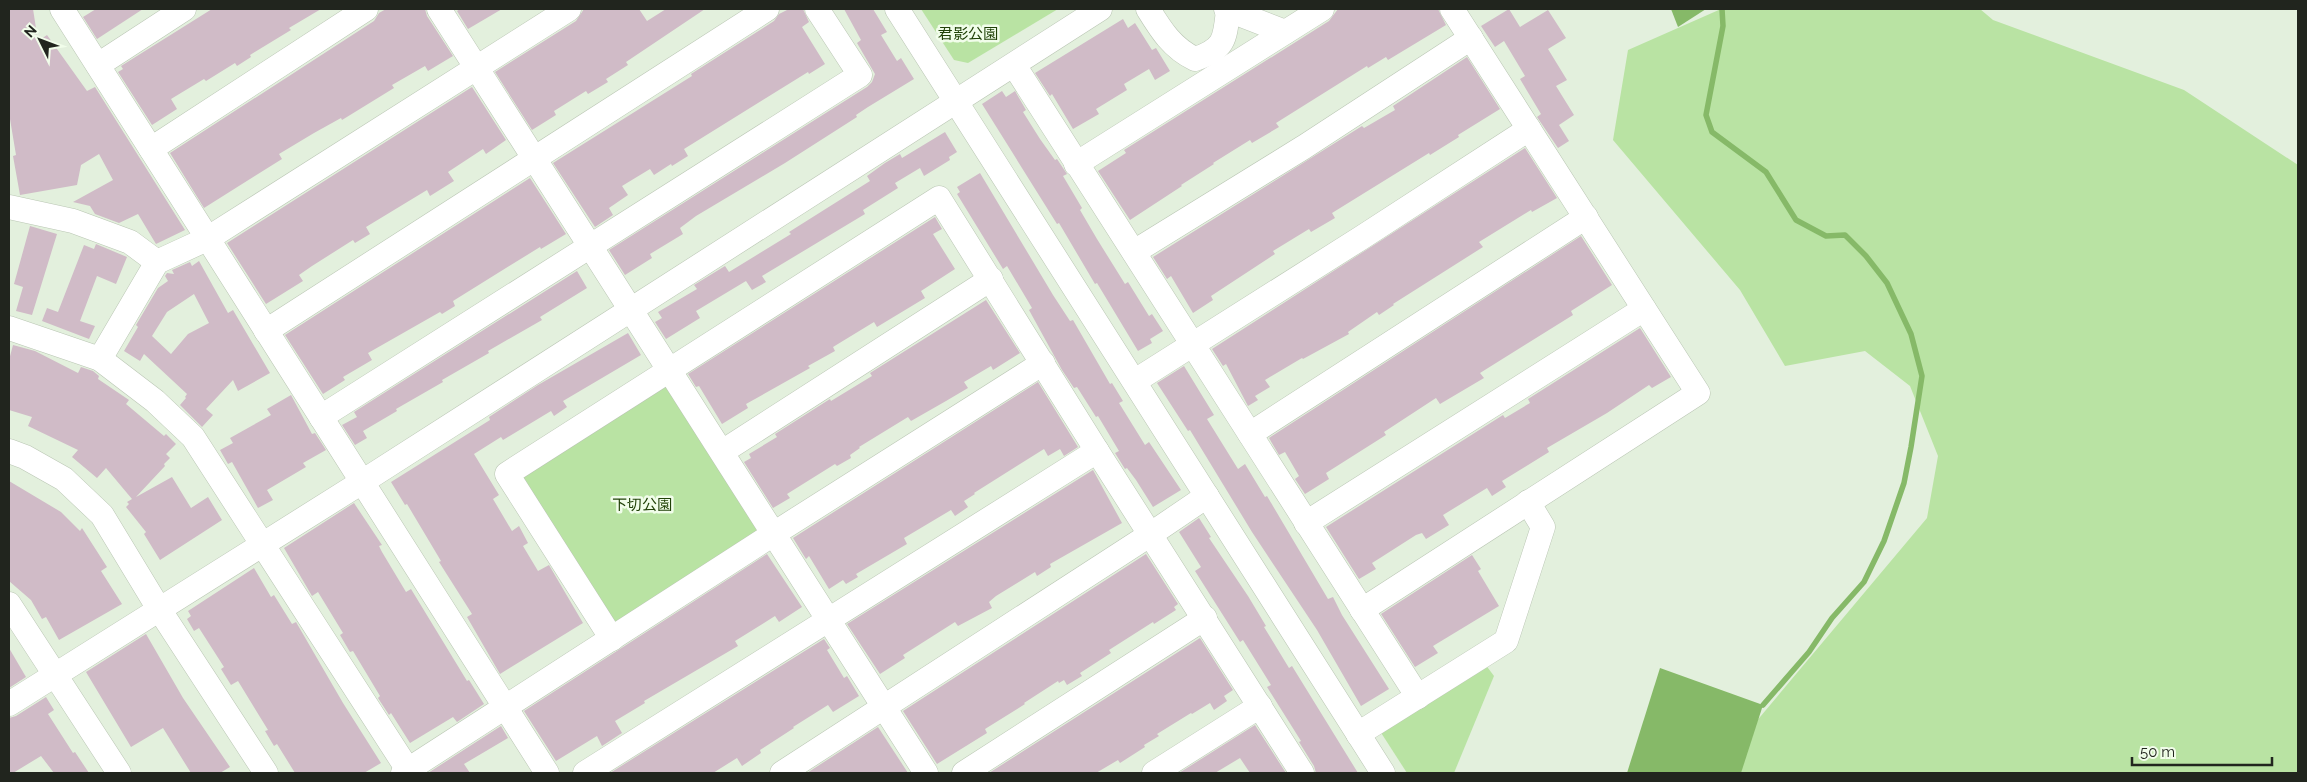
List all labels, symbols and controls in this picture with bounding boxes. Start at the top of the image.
north arrow [15,15,65,65]
text: N [21,22,40,41]
park label: 君影公園 [938,25,998,43]
park label: 下切公園 [612,496,672,514]
scale bar [2132,734,2272,766]
text: 50 m [2140,743,2175,761]

